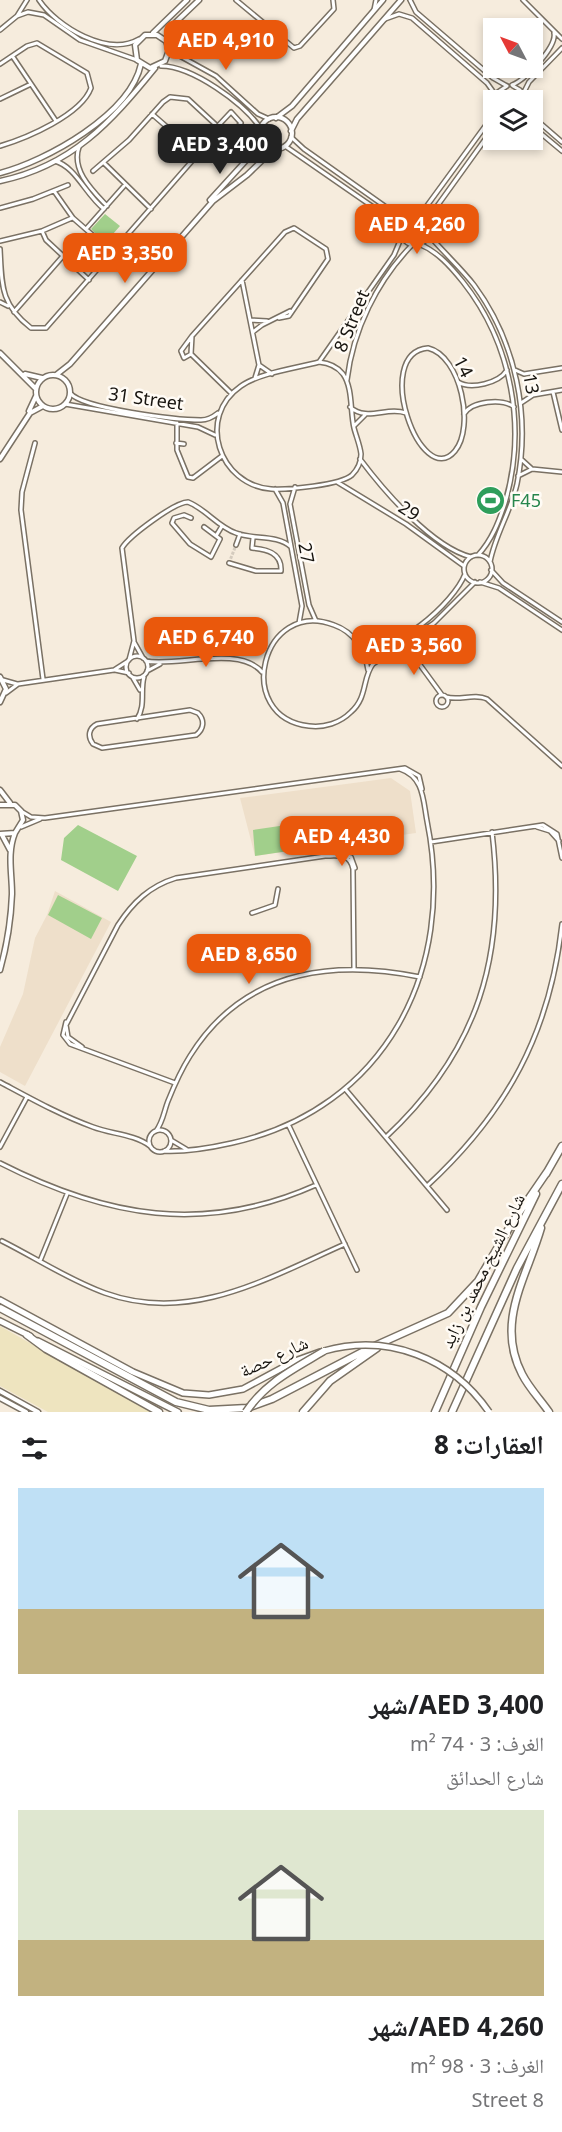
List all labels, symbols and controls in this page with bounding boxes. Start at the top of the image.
north arrow [483,18,543,78]
map controls [483,18,543,150]
pin: AED 4,910 [157,20,295,71]
text: AED 4,910 [178,26,274,53]
button: layers [483,90,543,150]
pin: AED 3,400 [151,124,289,175]
text: AED 3,400 [172,130,268,157]
pin: AED 4,260 [348,204,486,255]
text: AED 4,260 [369,210,465,237]
pin: AED 3,350 [56,233,194,284]
text: AED 3,350 [77,239,173,266]
street label: 8 Street [328,285,375,355]
street label: 14 [449,352,479,381]
street label: 13 [518,372,546,396]
street label: 31 Street [107,381,186,415]
sports icon: F45 [474,485,506,517]
place label: F45 [511,488,541,512]
street label: 29 [394,494,425,526]
street label: 27 [293,540,321,565]
pin: AED 6,740 [137,617,275,668]
text: AED 6,740 [158,623,254,650]
pin: AED 3,560 [345,625,483,676]
text: AED 3,560 [366,631,462,658]
pin: AED 4,430 [273,816,411,867]
text: AED 4,430 [294,822,390,849]
pin: AED 8,650 [180,934,318,985]
text: AED 8,650 [201,940,297,967]
street label: شارع الشيخ محمد بن زايد [434,1189,531,1352]
street label: شارع حصة [236,1330,312,1382]
text: العقارات: 8 [434,1426,544,1462]
icon: filters [18,1432,51,1465]
icon: home [227,1527,335,1635]
text: AED 3,400/شهر [369,1686,544,1722]
text: الغرف: 3 · 74 m² [410,1730,544,1757]
text: شارع الحدائق [446,1764,544,1791]
icon: home [227,1849,335,1957]
text: AED 4,260/شهر [369,2008,544,2044]
text: الغرف: 3 · 98 m² [410,2052,544,2079]
text: 8 Street [472,2086,544,2113]

